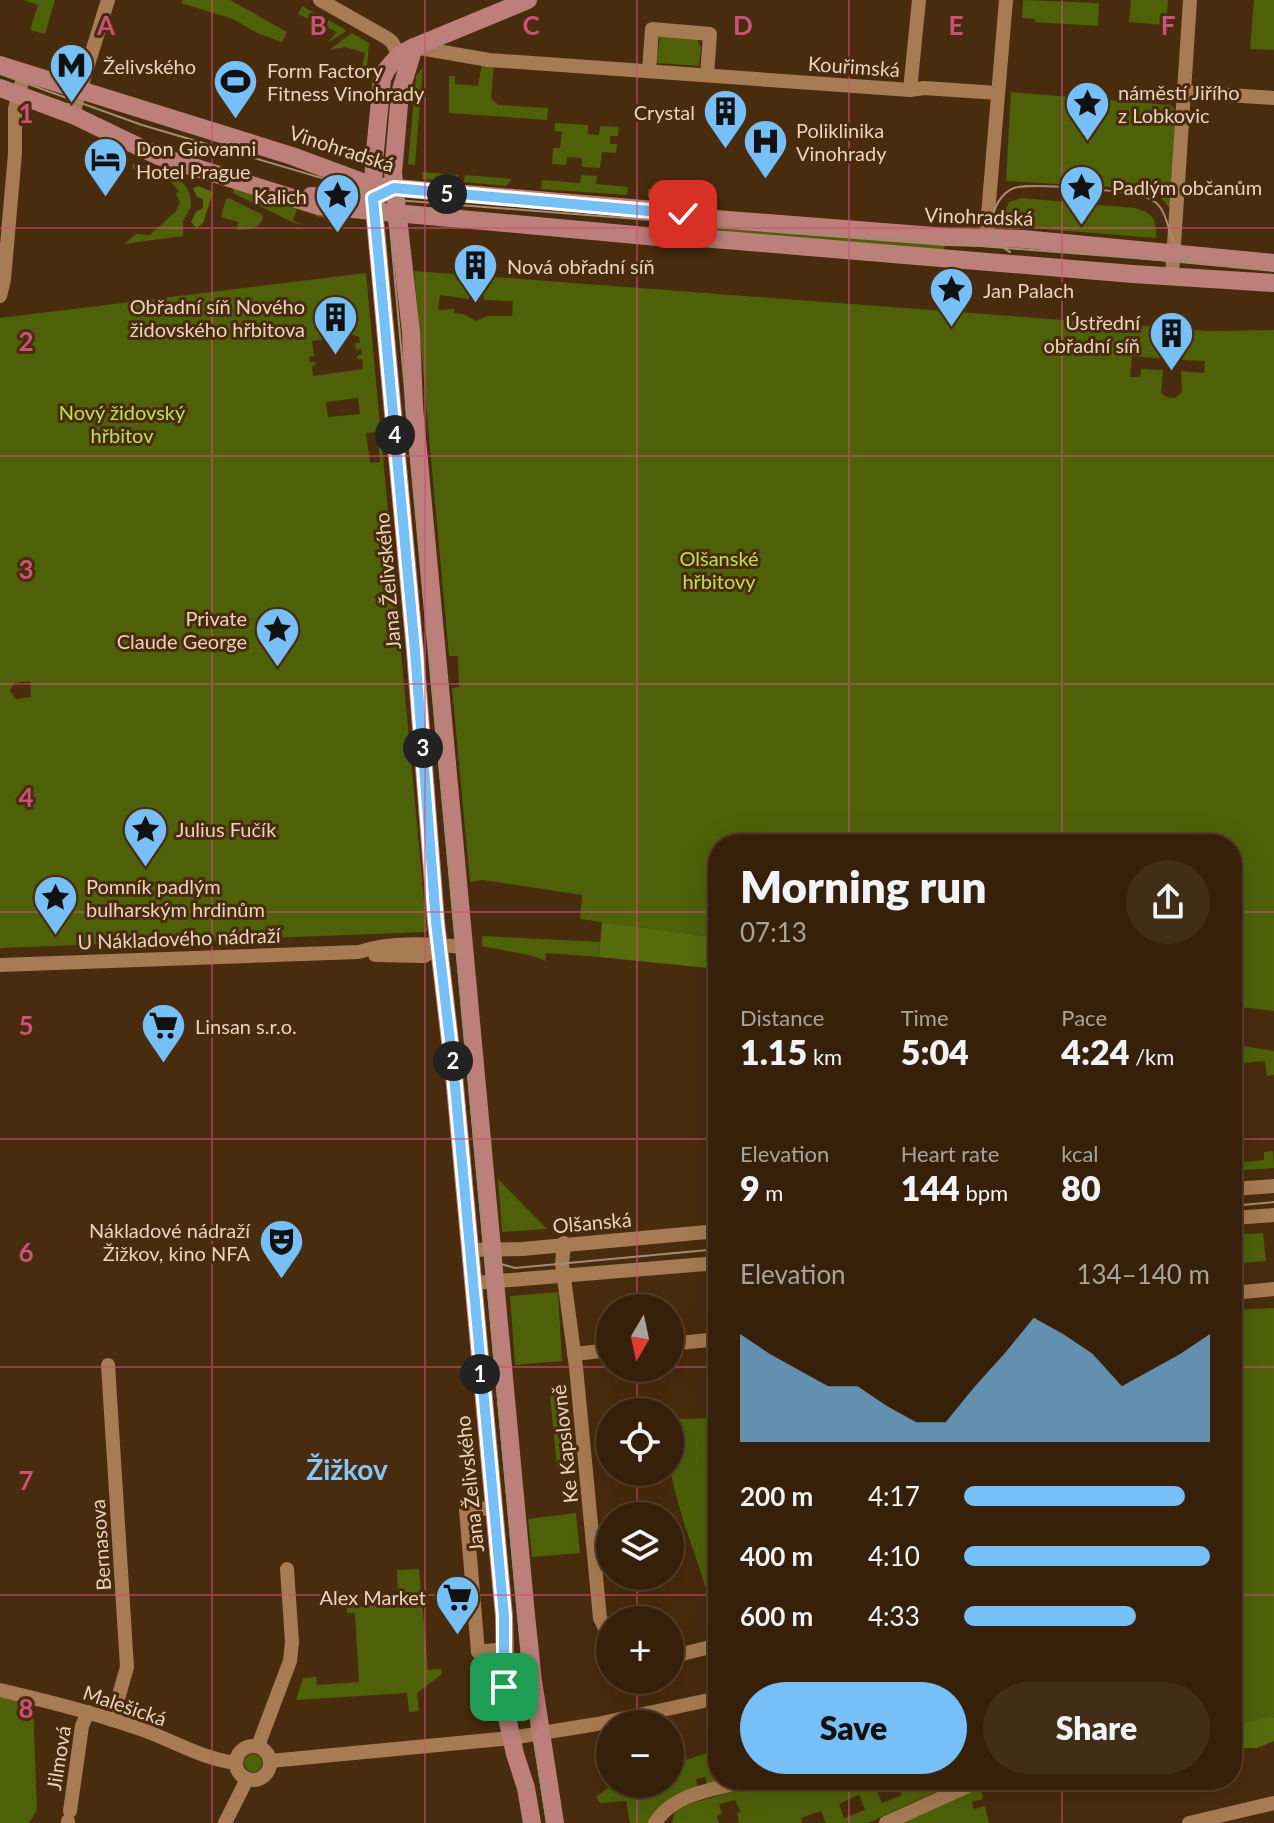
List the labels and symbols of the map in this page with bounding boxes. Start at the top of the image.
text: A [96,9,116,41]
text: B [309,9,327,41]
text: C [522,9,540,41]
text: D [733,9,753,41]
text: E [949,9,963,41]
text: F [1161,9,1175,41]
metro station icon: Želivského [48,42,96,105]
street label: Kouřimská [807,51,901,81]
place label: Želivského [103,54,196,78]
sports icon: Form Factory Fitness Vinohrady [212,58,260,121]
place label: Form Factory Fitness Vinohrady [267,58,425,105]
place icon: náměstí Jiřího z Lobkovic [1063,80,1111,143]
place label: náměstí Jiřího z Lobkovic [1118,80,1240,127]
building icon: Crystal [702,88,750,151]
text: 1 [18,97,34,129]
place label: Crystal [634,100,695,124]
hospital icon: Poliklinika Vinohrady [741,117,789,180]
place label: Poliklinika Vinohrady [796,118,887,165]
street label: Vinohradská [286,120,398,176]
hotel icon: Don Giovanni Hotel Prague [81,135,129,198]
place label: Don Giovanni Hotel Prague [136,136,256,183]
place icon: Padlým občanům [1057,163,1105,226]
place icon: Kalich [314,172,362,235]
pin: 5 [427,174,467,214]
place label: Padlým občanům [1112,175,1262,199]
pin [649,180,717,248]
place label: Kalich [254,184,307,208]
street label: Vinohradská [924,202,1034,230]
building icon: Nová obřadní síň [452,242,500,305]
place label: Nová obřadní síň [507,254,655,278]
place icon: Jan Palach [928,266,976,329]
place label: Jan Palach [983,278,1074,302]
building icon: Obřadní síň Nového židovského hřbitova [312,293,360,356]
place label: Obřadní síň Nového židovského hřbitova [130,294,305,341]
place label: Ústřední obřadní síň [1044,310,1141,357]
building icon: Ústřední obřadní síň [1147,310,1195,373]
text: 2 [18,325,34,357]
park label: Nový židovský hřbitov [59,400,186,447]
pin: 4 [375,415,415,455]
street label: Jana Želivského [369,512,405,650]
park label: Olšanské hřbitovy [679,546,759,593]
text: 3 [18,553,34,585]
place icon: Private Claude George [254,605,302,668]
place label: Private Claude George [117,606,247,653]
pin: 3 [403,728,443,768]
text: 4 [18,781,34,813]
place icon: Julius Fučík [121,805,169,868]
place label: Julius Fučík [176,817,277,841]
place icon: Pomník padlým bulharským hrdinům [31,874,79,937]
place label: Pomník padlým bulharským hrdinům [86,874,265,921]
street label: U Nákladového nádraží [77,922,282,954]
supermarket icon: Linsan s.r.o. [140,1002,188,1065]
text: 5 [18,1009,34,1041]
place label: Linsan s.r.o. [195,1014,297,1038]
pin: 2 [433,1041,473,1081]
street label: Olšanská [552,1207,632,1237]
place label: Nákladové nádraží Žižkov, kino NFA [89,1218,251,1265]
theatre icon: Nákladové nádraží Žižkov, kino NFA [257,1218,305,1281]
text: 6 [18,1236,34,1268]
north arrow [596,1294,684,1382]
pin: 1 [460,1354,500,1394]
street label: Ke Kapslovně [546,1384,582,1504]
street label: Jana Želivského [450,1414,488,1554]
district label: Žižkov [306,1452,388,1486]
text: 7 [18,1464,34,1496]
street label: Bernasova [85,1499,115,1591]
supermarket icon: Alex Market [433,1573,481,1636]
place label: Alex Market [320,1585,426,1609]
pin [470,1653,538,1721]
street label: Malešická [80,1680,170,1730]
text: 8 [18,1692,34,1724]
street label: Jilmová [41,1724,75,1792]

